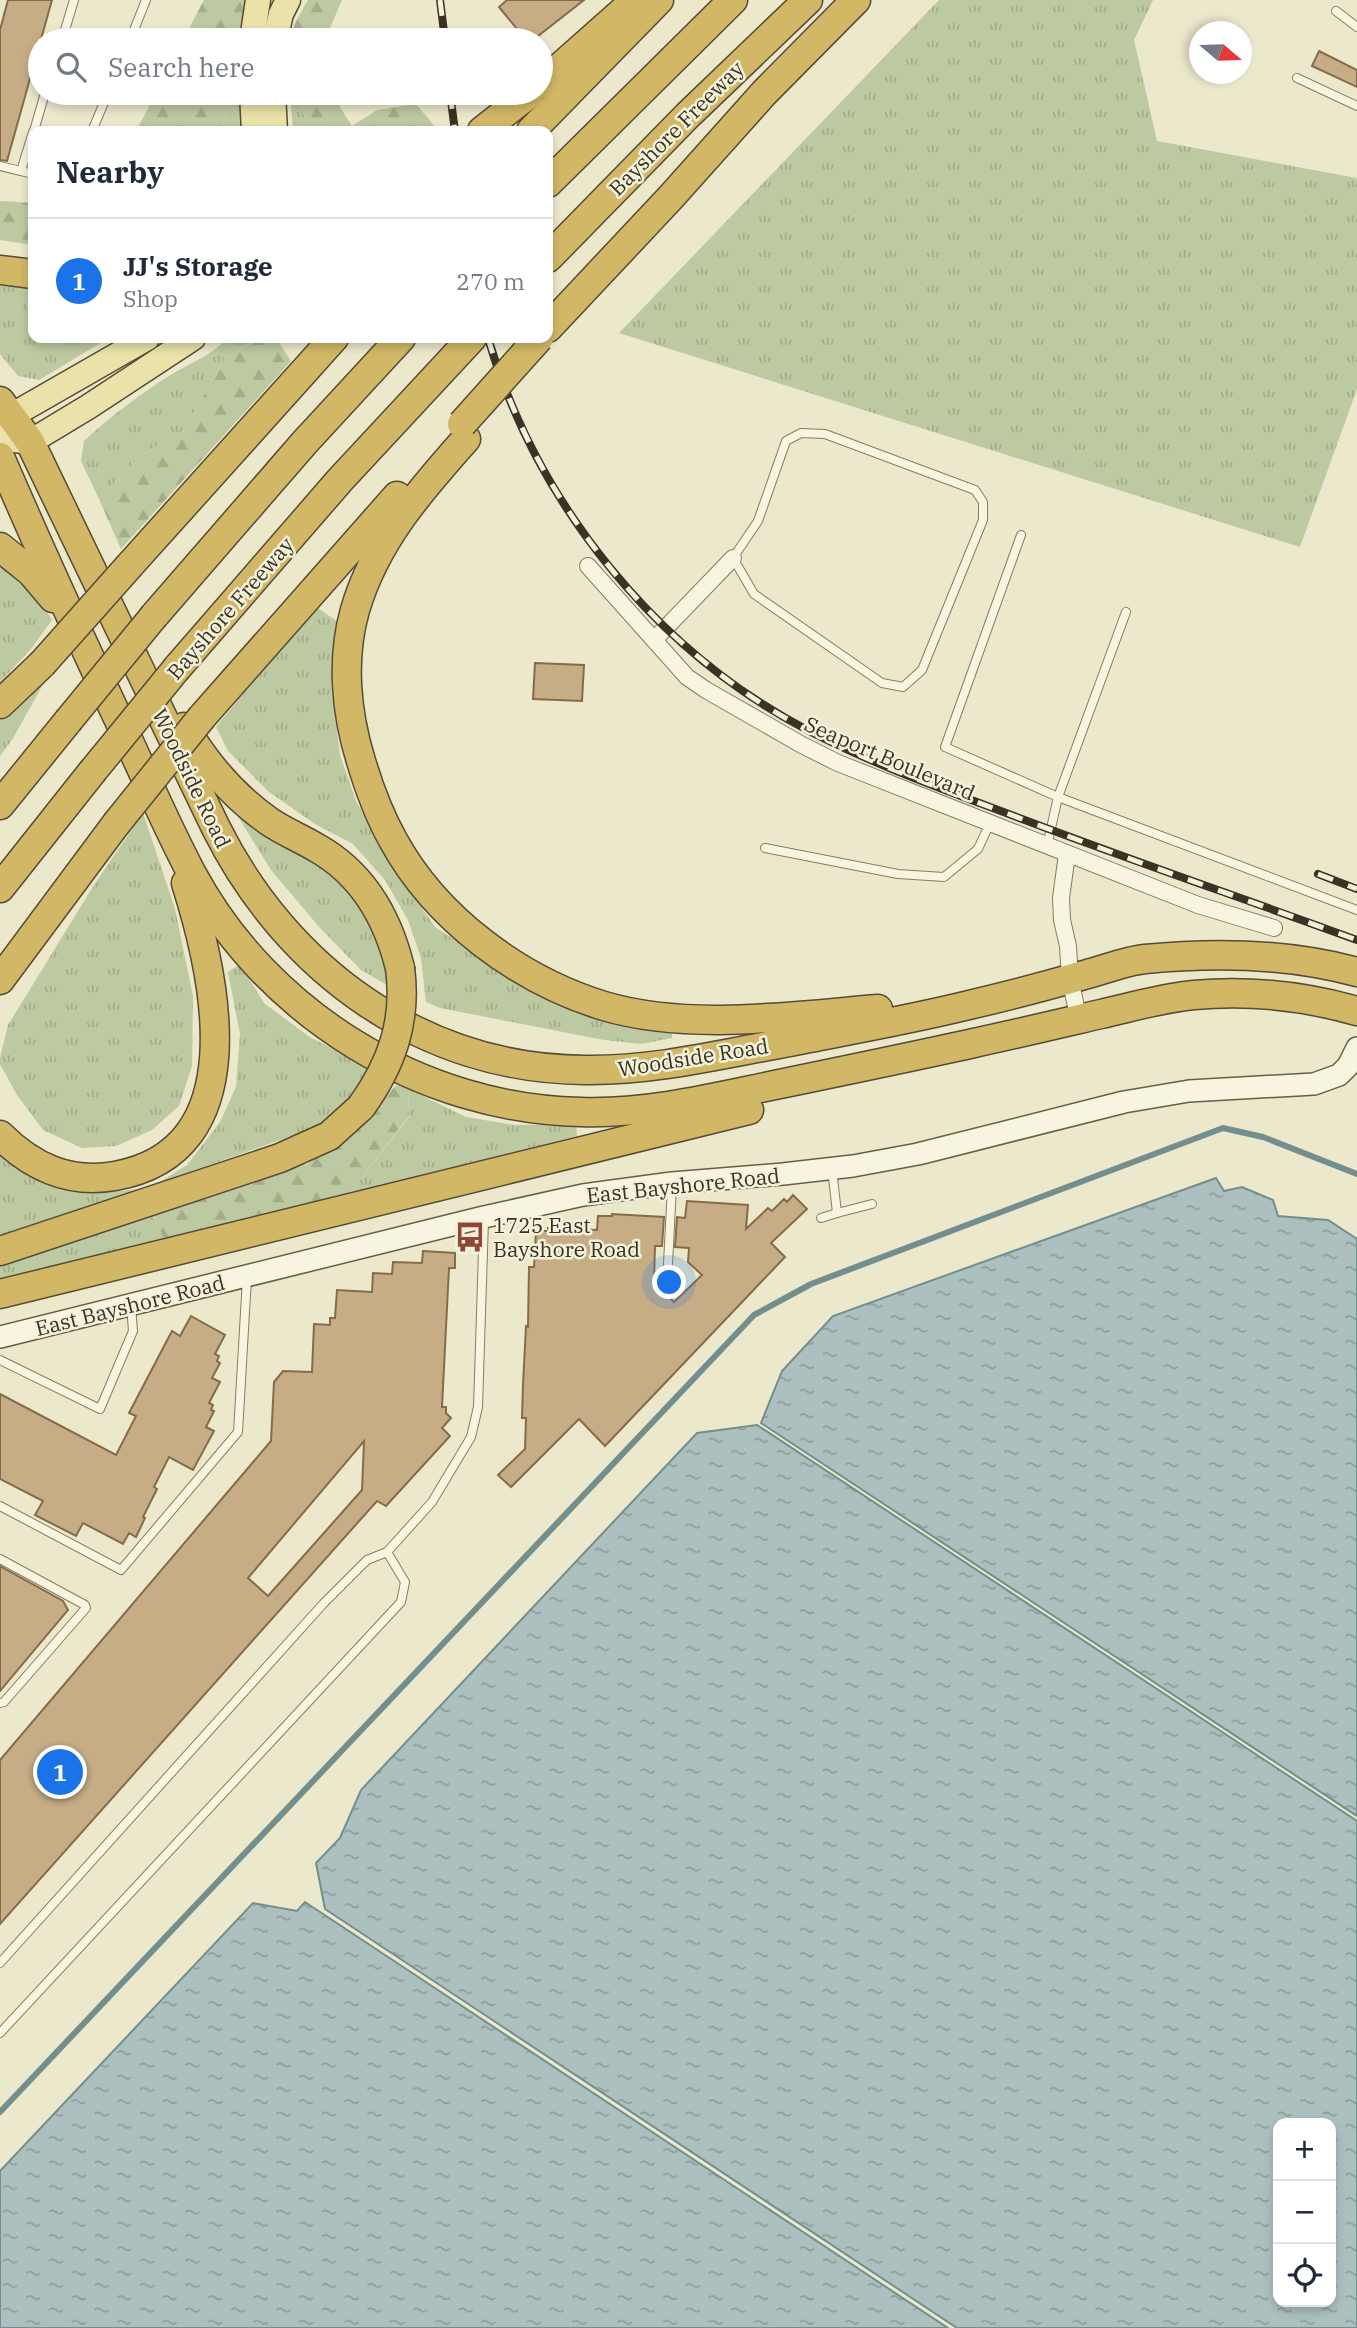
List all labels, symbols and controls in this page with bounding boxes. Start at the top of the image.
north arrow [1189,21,1252,84]
search box [28,28,553,105]
icon: search [52,48,90,86]
text: Search here [108,50,254,84]
street label: Bayshore Freeway [602,54,750,202]
text: Nearby [56,152,164,191]
text: JJ's Storage [123,249,273,283]
text: 1 [72,266,86,296]
text: 270 m [456,266,525,296]
text: Shop [123,283,178,313]
street label: Bayshore Freeway [160,530,300,685]
street label: Woodside Road [146,704,238,853]
street label: Seaport Boulevard [800,709,980,807]
street label: Woodside Road [616,1031,771,1083]
street label: East Bayshore Road [585,1161,781,1209]
place label: 1725 East Bayshore Road [493,1211,640,1263]
bus stop icon: 1725 East Bayshore Road [453,1220,487,1254]
your location [652,1265,686,1299]
street label: East Bayshore Road [32,1268,228,1342]
pin: 1 [37,1746,83,1798]
map controls [1273,2118,1336,2307]
button: + [1273,2118,1336,2181]
button: − [1273,2181,1336,2244]
button: locate [1273,2244,1336,2307]

